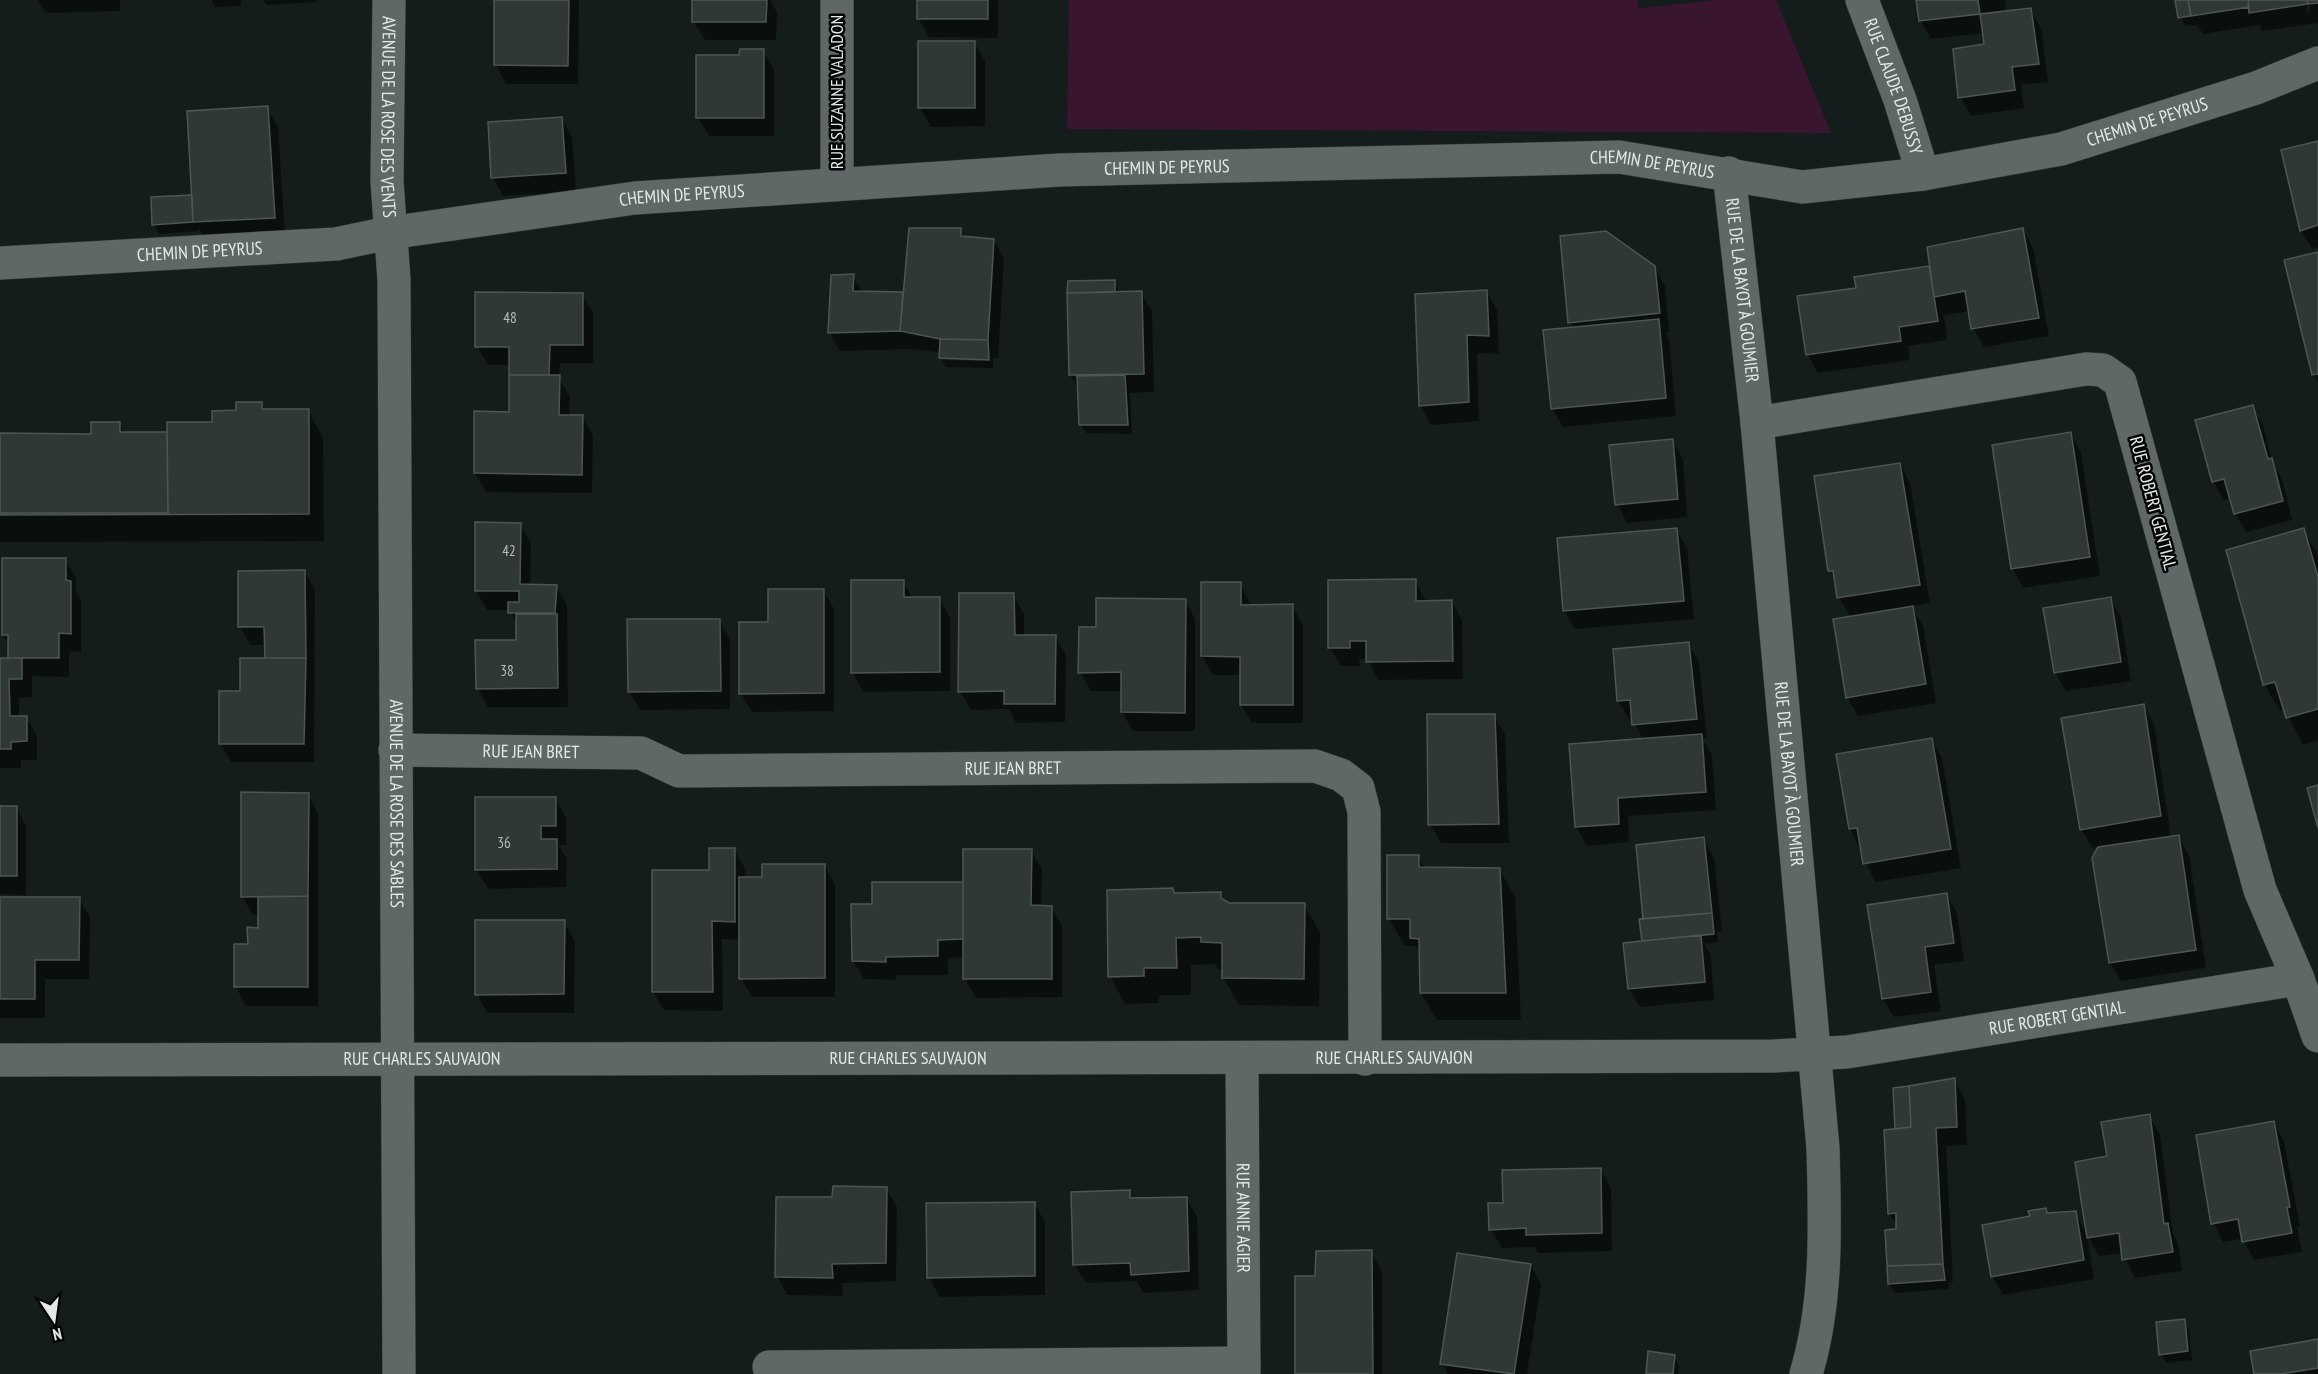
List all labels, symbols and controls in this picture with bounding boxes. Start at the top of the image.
street label: RUE SUZANNE VALADON [825,15,848,169]
street label: RUE CLAUDE DEBUSSY [1859,15,1928,158]
street label: AVENUE DE LA ROSE DES VENTS [376,16,402,219]
street label: CHEMIN DE PEYRUS [2084,92,2211,151]
street label: CHEMIN DE PEYRUS [1590,145,1717,184]
street label: CHEMIN DE PEYRUS [1104,154,1230,180]
street label: CHEMIN DE PEYRUS [617,179,745,211]
street label: RUE DE LA BAYOT À GOUMIER [1721,197,1764,384]
street label: CHEMIN DE PEYRUS [136,236,263,266]
house number: 48 [503,308,517,327]
street label: RUE ROBERT GENTIAL [2125,434,2183,573]
house number: 42 [502,541,516,560]
house number: 38 [500,661,514,680]
street label: RUE DE LA BAYOT À GOUMIER [1770,681,1809,868]
street label: AVENUE DE LA ROSE DES SABLES [385,699,409,908]
street label: RUE JEAN BRET [483,739,579,763]
street label: RUE JEAN BRET [965,756,1061,780]
house number: 36 [497,833,511,852]
street label: RUE ROBERT GENTIAL [1987,995,2127,1040]
street label: RUE CHARLES SAUVAJON [1315,1045,1473,1069]
street label: RUE CHARLES SAUVAJON [829,1046,987,1069]
street label: RUE CHARLES SAUVAJON [343,1047,501,1070]
street label: RUE ANNIE AGIER [1232,1163,1255,1273]
north arrow [24,1290,84,1350]
text: N [51,1324,64,1345]

